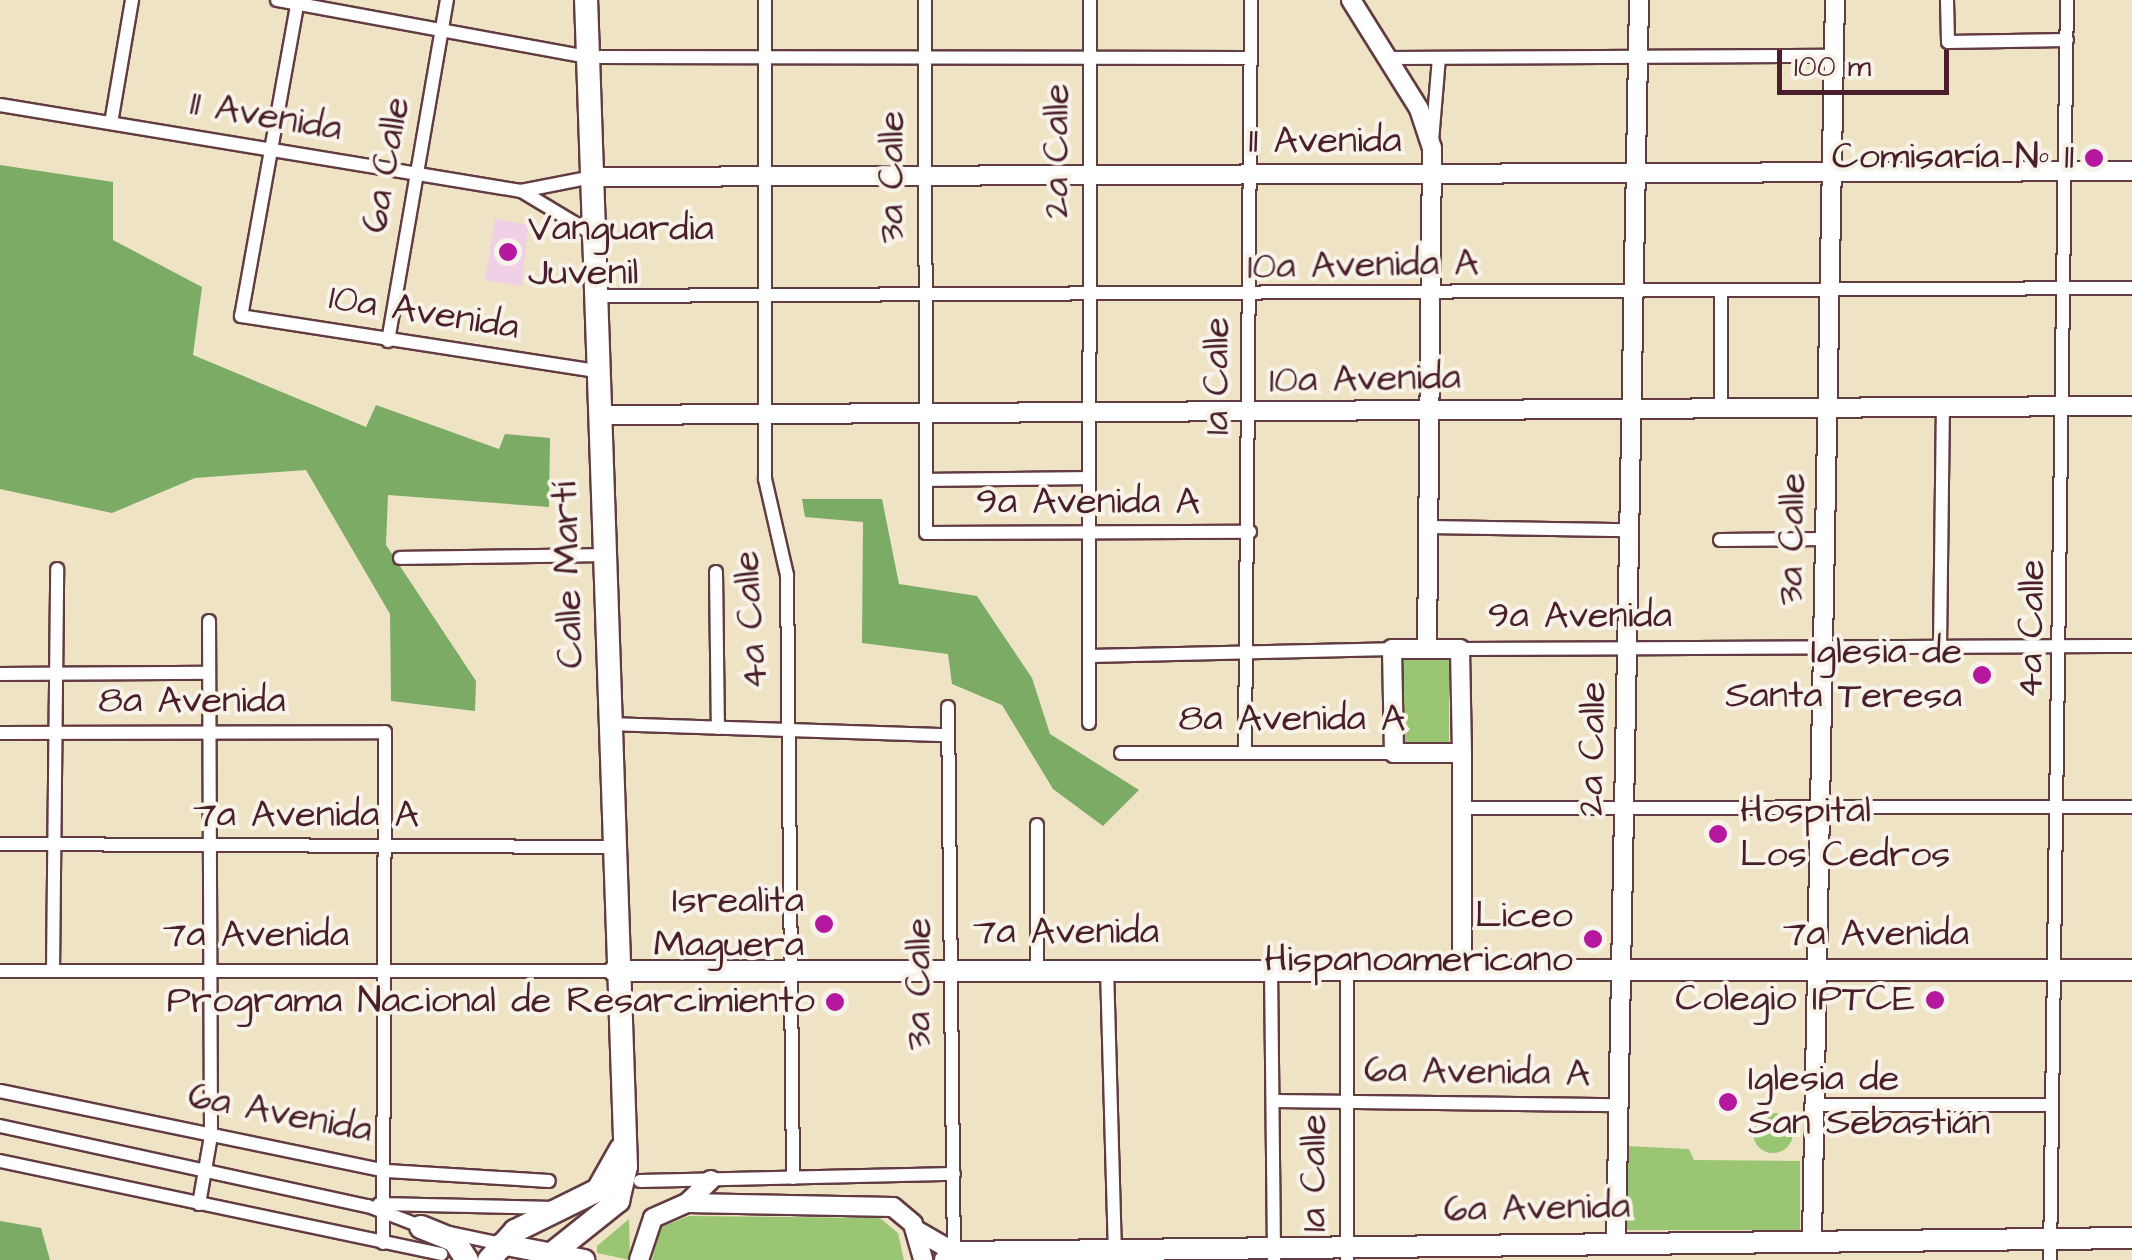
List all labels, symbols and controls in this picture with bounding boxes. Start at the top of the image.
scale bar [1782,30,1954,92]
text: 100 m [1794,46,1871,88]
street label: 11 Avenida [187,81,345,153]
street label: 2a Calle [1035,83,1081,219]
street label: 6a Calle [353,94,421,236]
street label: 3a Calle [870,111,916,243]
street label: 11 Avenida [1248,119,1402,165]
place label: Comisaría Nº 11 [1832,135,2074,181]
marker: Comisaría Nº 11 [2083,147,2105,169]
place label: Vanguardia Juvenil [528,207,714,296]
marker: Vanguardia Juvenil [497,241,519,263]
street label: 10a Avenida A [1247,241,1479,291]
street label: 10a Avenida [326,275,522,351]
street label: 1a Calle [1195,317,1241,435]
street label: 10a Avenida [1269,356,1461,404]
street label: 3a Calle [1769,472,1817,606]
street label: 9a Avenida A [976,480,1200,526]
street label: Calle Martí [543,481,595,669]
street label: 4a Calle [724,549,780,691]
street label: 4a Calle [2008,559,2056,699]
street label: 9a Avenida [1488,594,1672,640]
place label: Iglesia de Santa Teresa [1725,630,1962,719]
marker: Iglesia de Santa Teresa [1971,664,1993,686]
street label: 8a Avenida [98,679,286,725]
street label: 2a Calle [1569,681,1617,817]
street label: 8a Avenida A [1179,697,1405,743]
place label: Hospital Los Cedros [1740,789,1950,878]
street label: 7a Avenida A [193,793,419,839]
marker: Hospital Los Cedros [1705,821,1731,847]
place label: Isrealita Maguera [653,879,804,968]
place label: Liceo Hispanoamericano [1264,894,1573,984]
street label: 7a Avenida [973,910,1159,956]
street label: 7a Avenida [1783,912,1969,958]
street label: 7a Avenida [163,913,349,959]
marker: Isrealita Maguera [813,913,835,935]
street label: 3a Calle [897,918,943,1050]
marker: Liceo Hispanoamericano [1582,928,1604,950]
place label: Colegio IPTCE [1675,977,1915,1023]
place label: Programa Nacional de Resarcimiento [167,979,815,1025]
marker: Colegio IPTCE [1924,989,1946,1011]
marker: Programa Nacional de Resarcimiento [824,991,846,1013]
street label: 6a Avenida A [1364,1048,1590,1098]
place label: Iglesia de San Sebastián [1748,1057,1990,1146]
street label: 6a Avenida [184,1074,376,1154]
marker: Iglesia de San Sebastián [1717,1091,1739,1113]
street label: 1a Calle [1292,1114,1338,1232]
street label: 6a Avenida [1443,1185,1631,1233]

